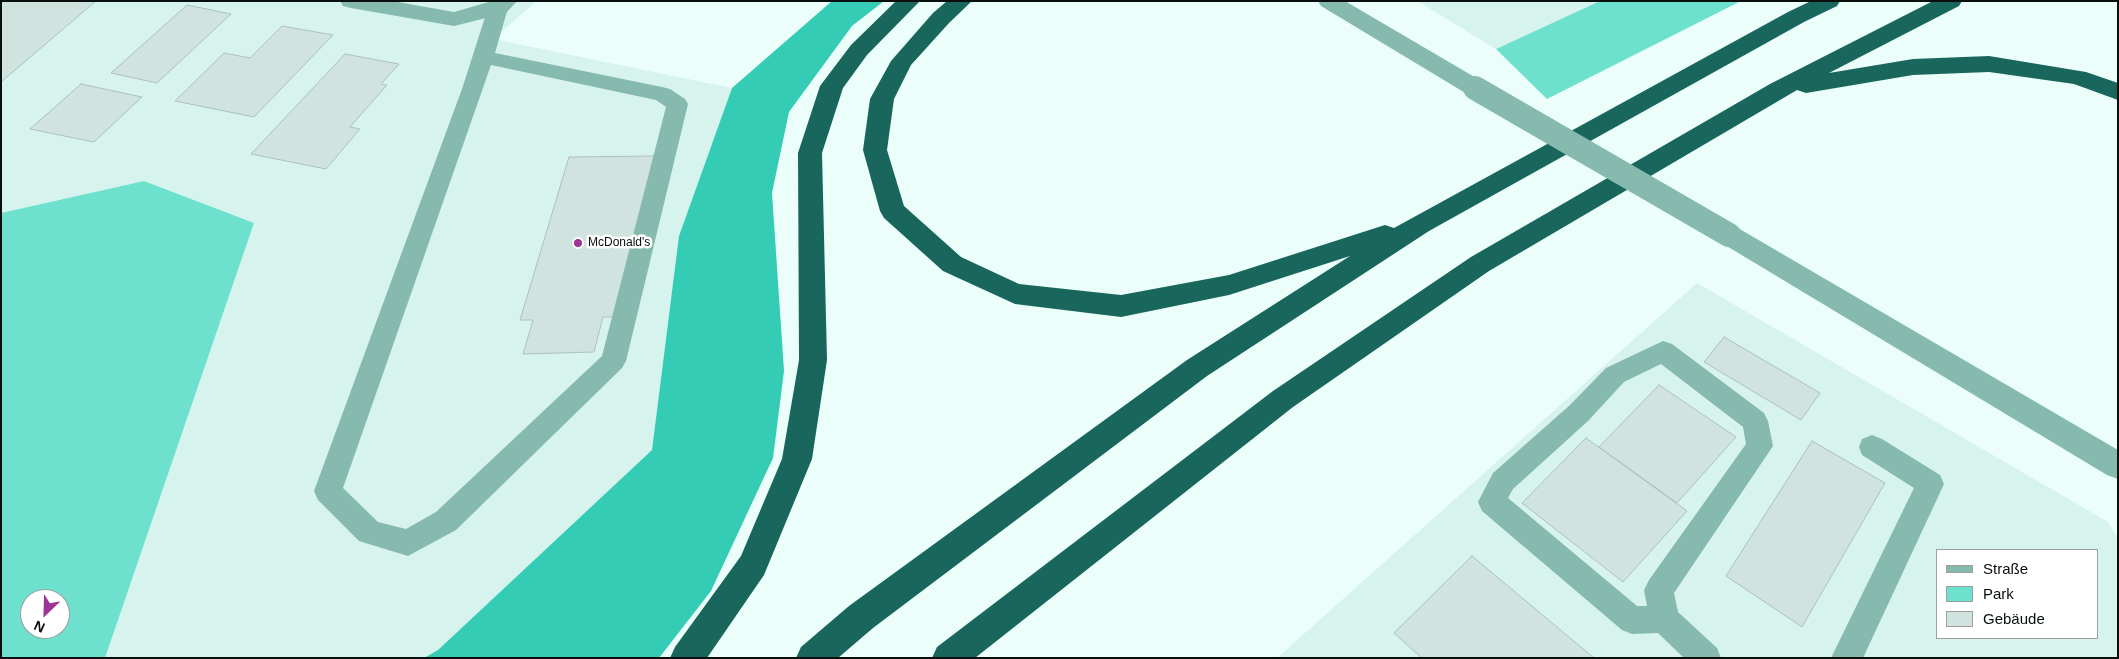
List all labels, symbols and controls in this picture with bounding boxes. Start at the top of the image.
place label: McDonald's [588,236,650,250]
marker: McDonald's [572,237,584,249]
legend [1936,549,2099,639]
text: Straße [1983,560,2028,577]
text: Park [1983,585,2014,602]
north arrow [20,589,70,639]
text: Gebäude [1983,610,2045,627]
text: N [31,617,47,636]

